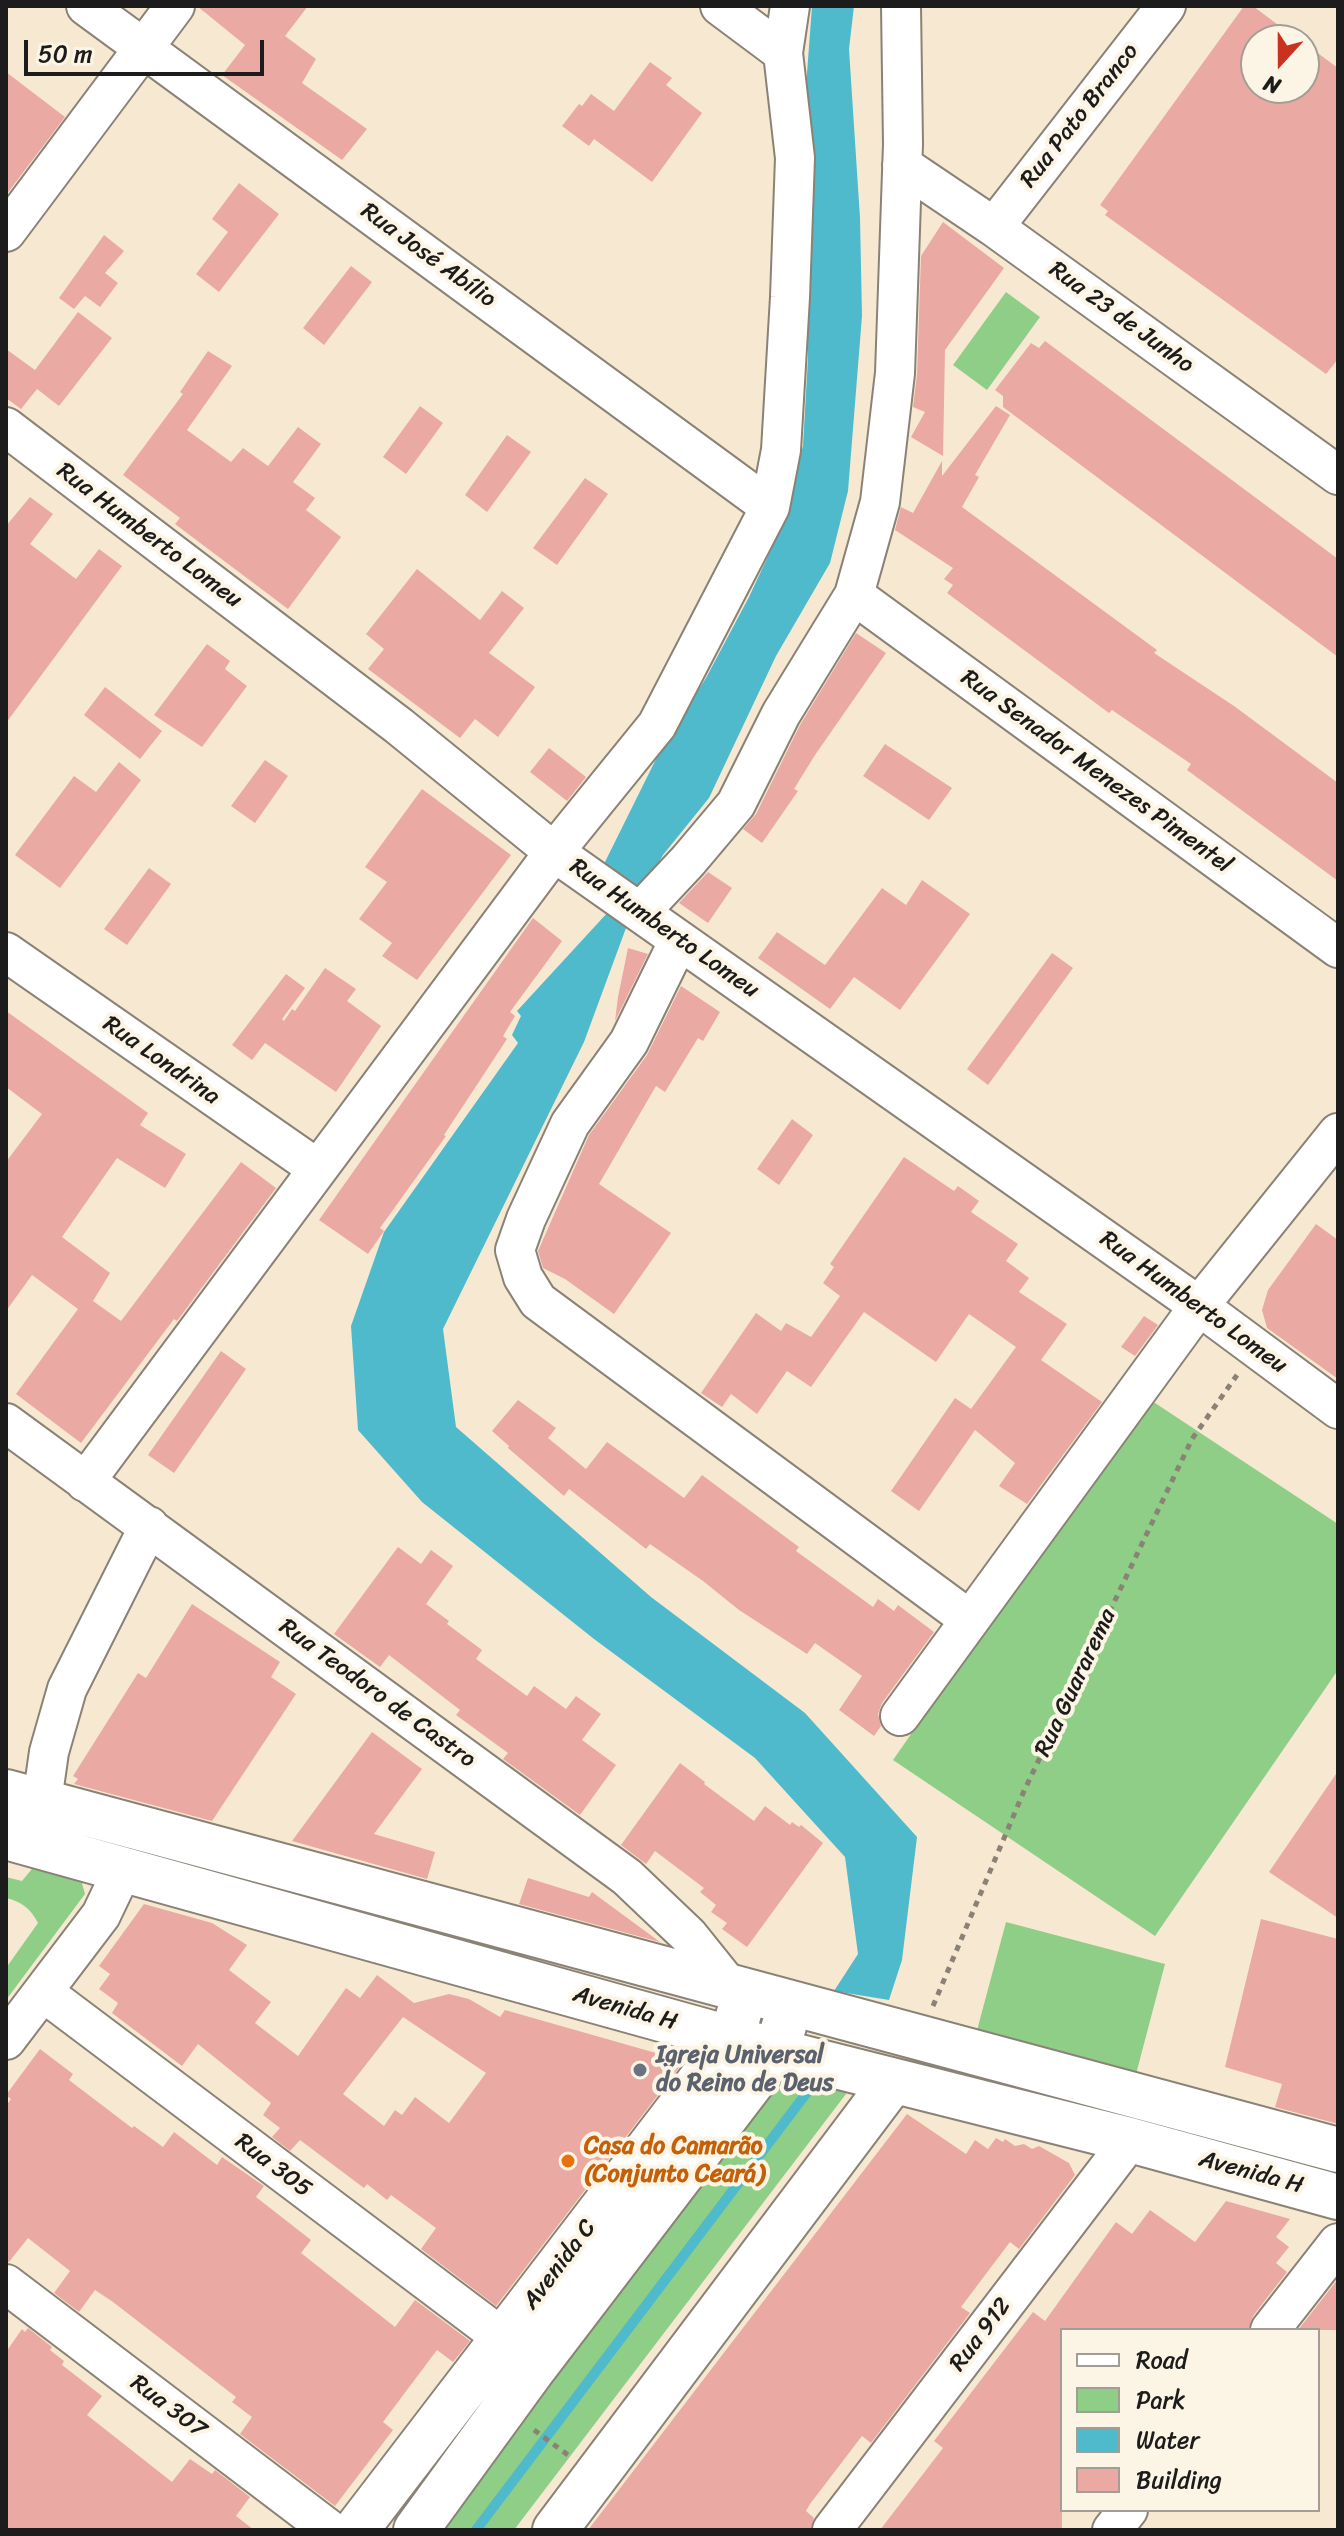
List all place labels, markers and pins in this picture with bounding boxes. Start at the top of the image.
place label: Igreja Universal do Reino de Deus [656,2042,833,2098]
marker: Igreja Universal do Reino de Deus [631,2061,649,2079]
place label: Casa do Camarão (Conjunto Ceará) [584,2133,765,2189]
marker: Casa do Camarão (Conjunto Ceará) [559,2152,577,2170]

